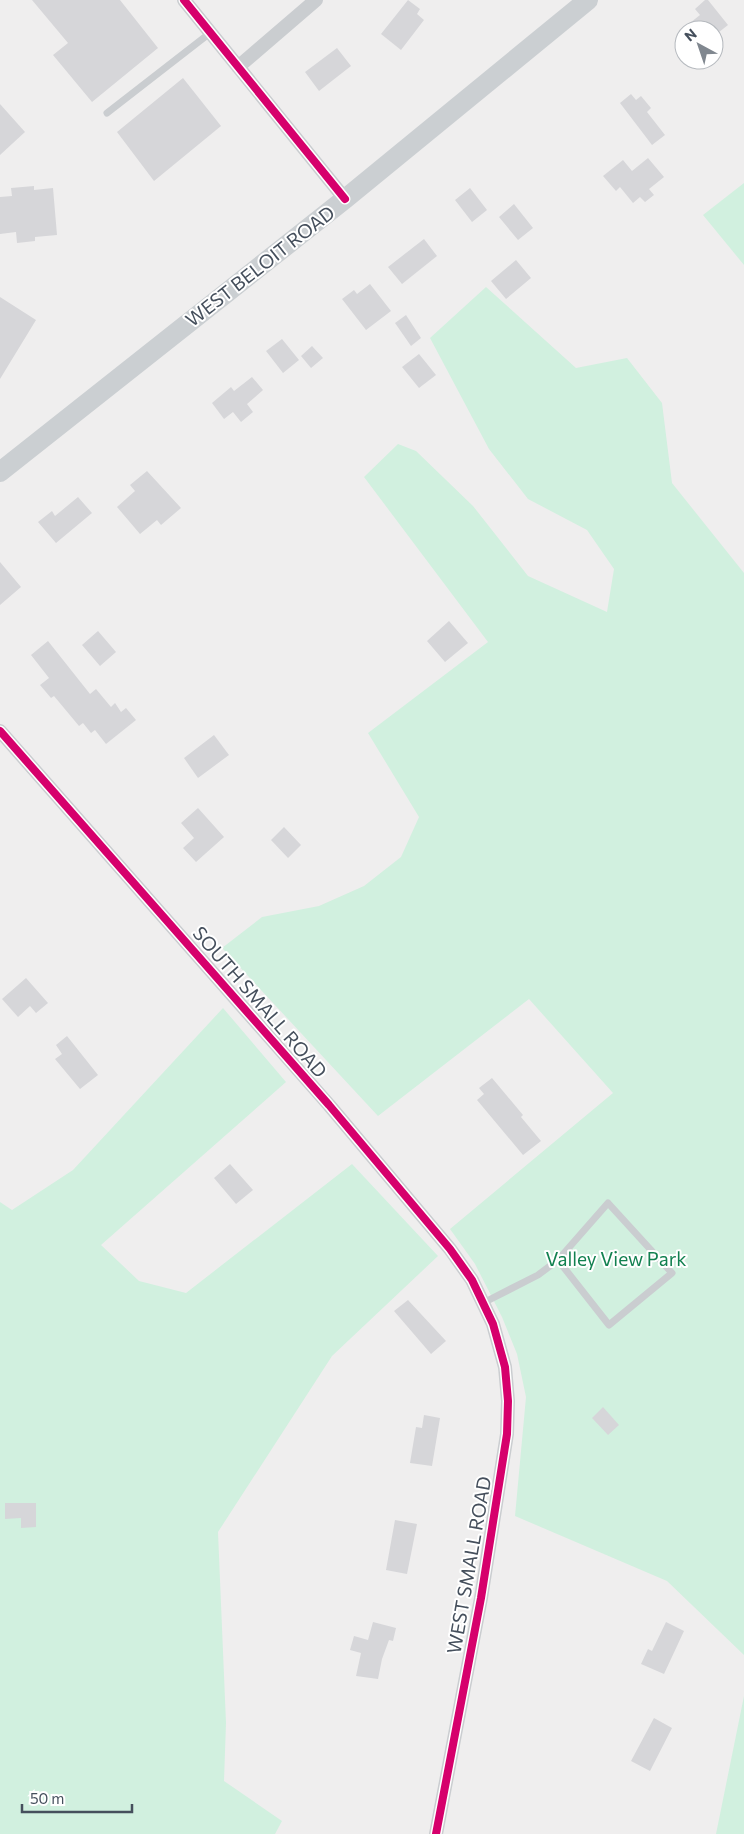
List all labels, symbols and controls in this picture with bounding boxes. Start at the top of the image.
north arrow [674,20,724,70]
text: N [681,25,700,45]
street label: WEST BELOIT ROAD [181,200,339,331]
street label: SOUTH SMALL ROAD [188,921,332,1082]
park label: Valley View Park [545,1247,687,1270]
street label: WEST SMALL ROAD [442,1474,495,1655]
scale bar [22,1782,132,1814]
text: 50 m [30,1789,64,1807]

